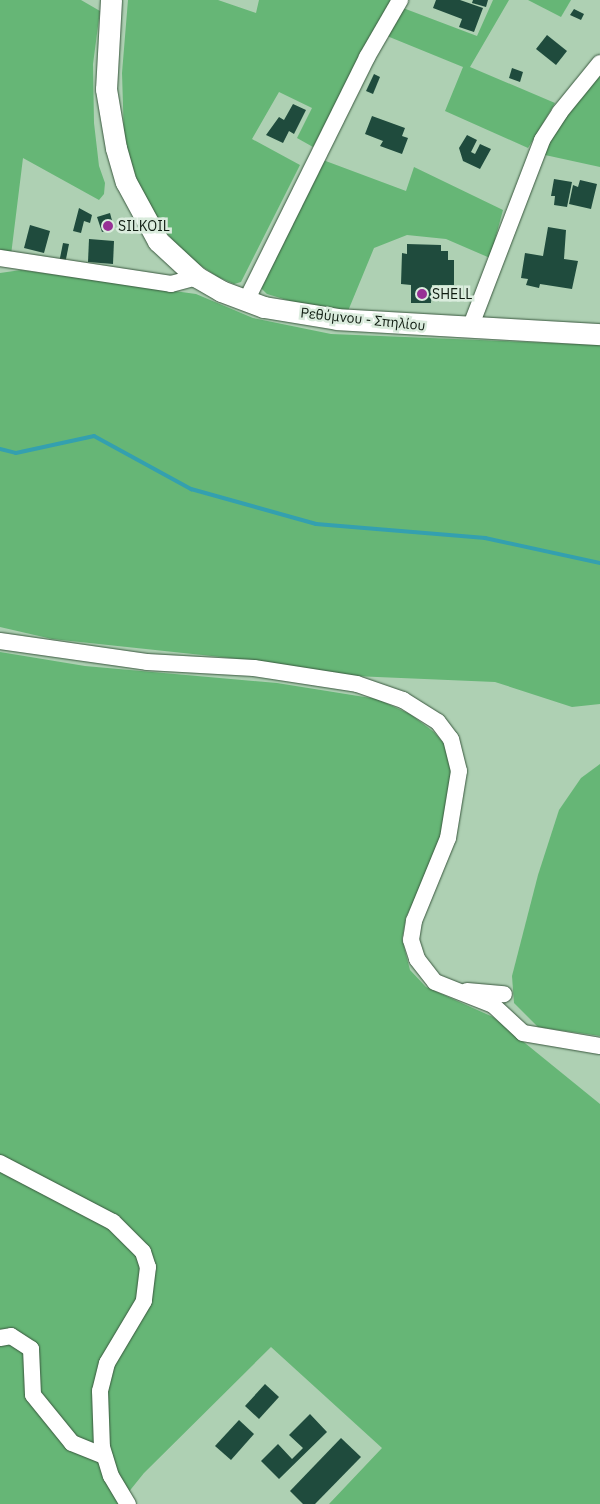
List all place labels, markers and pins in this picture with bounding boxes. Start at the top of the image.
place label: SILKOIL [118,218,170,234]
marker: SILKOIL [102,220,114,232]
place label: SHELL [432,286,472,302]
marker: SHELL [416,288,428,300]

